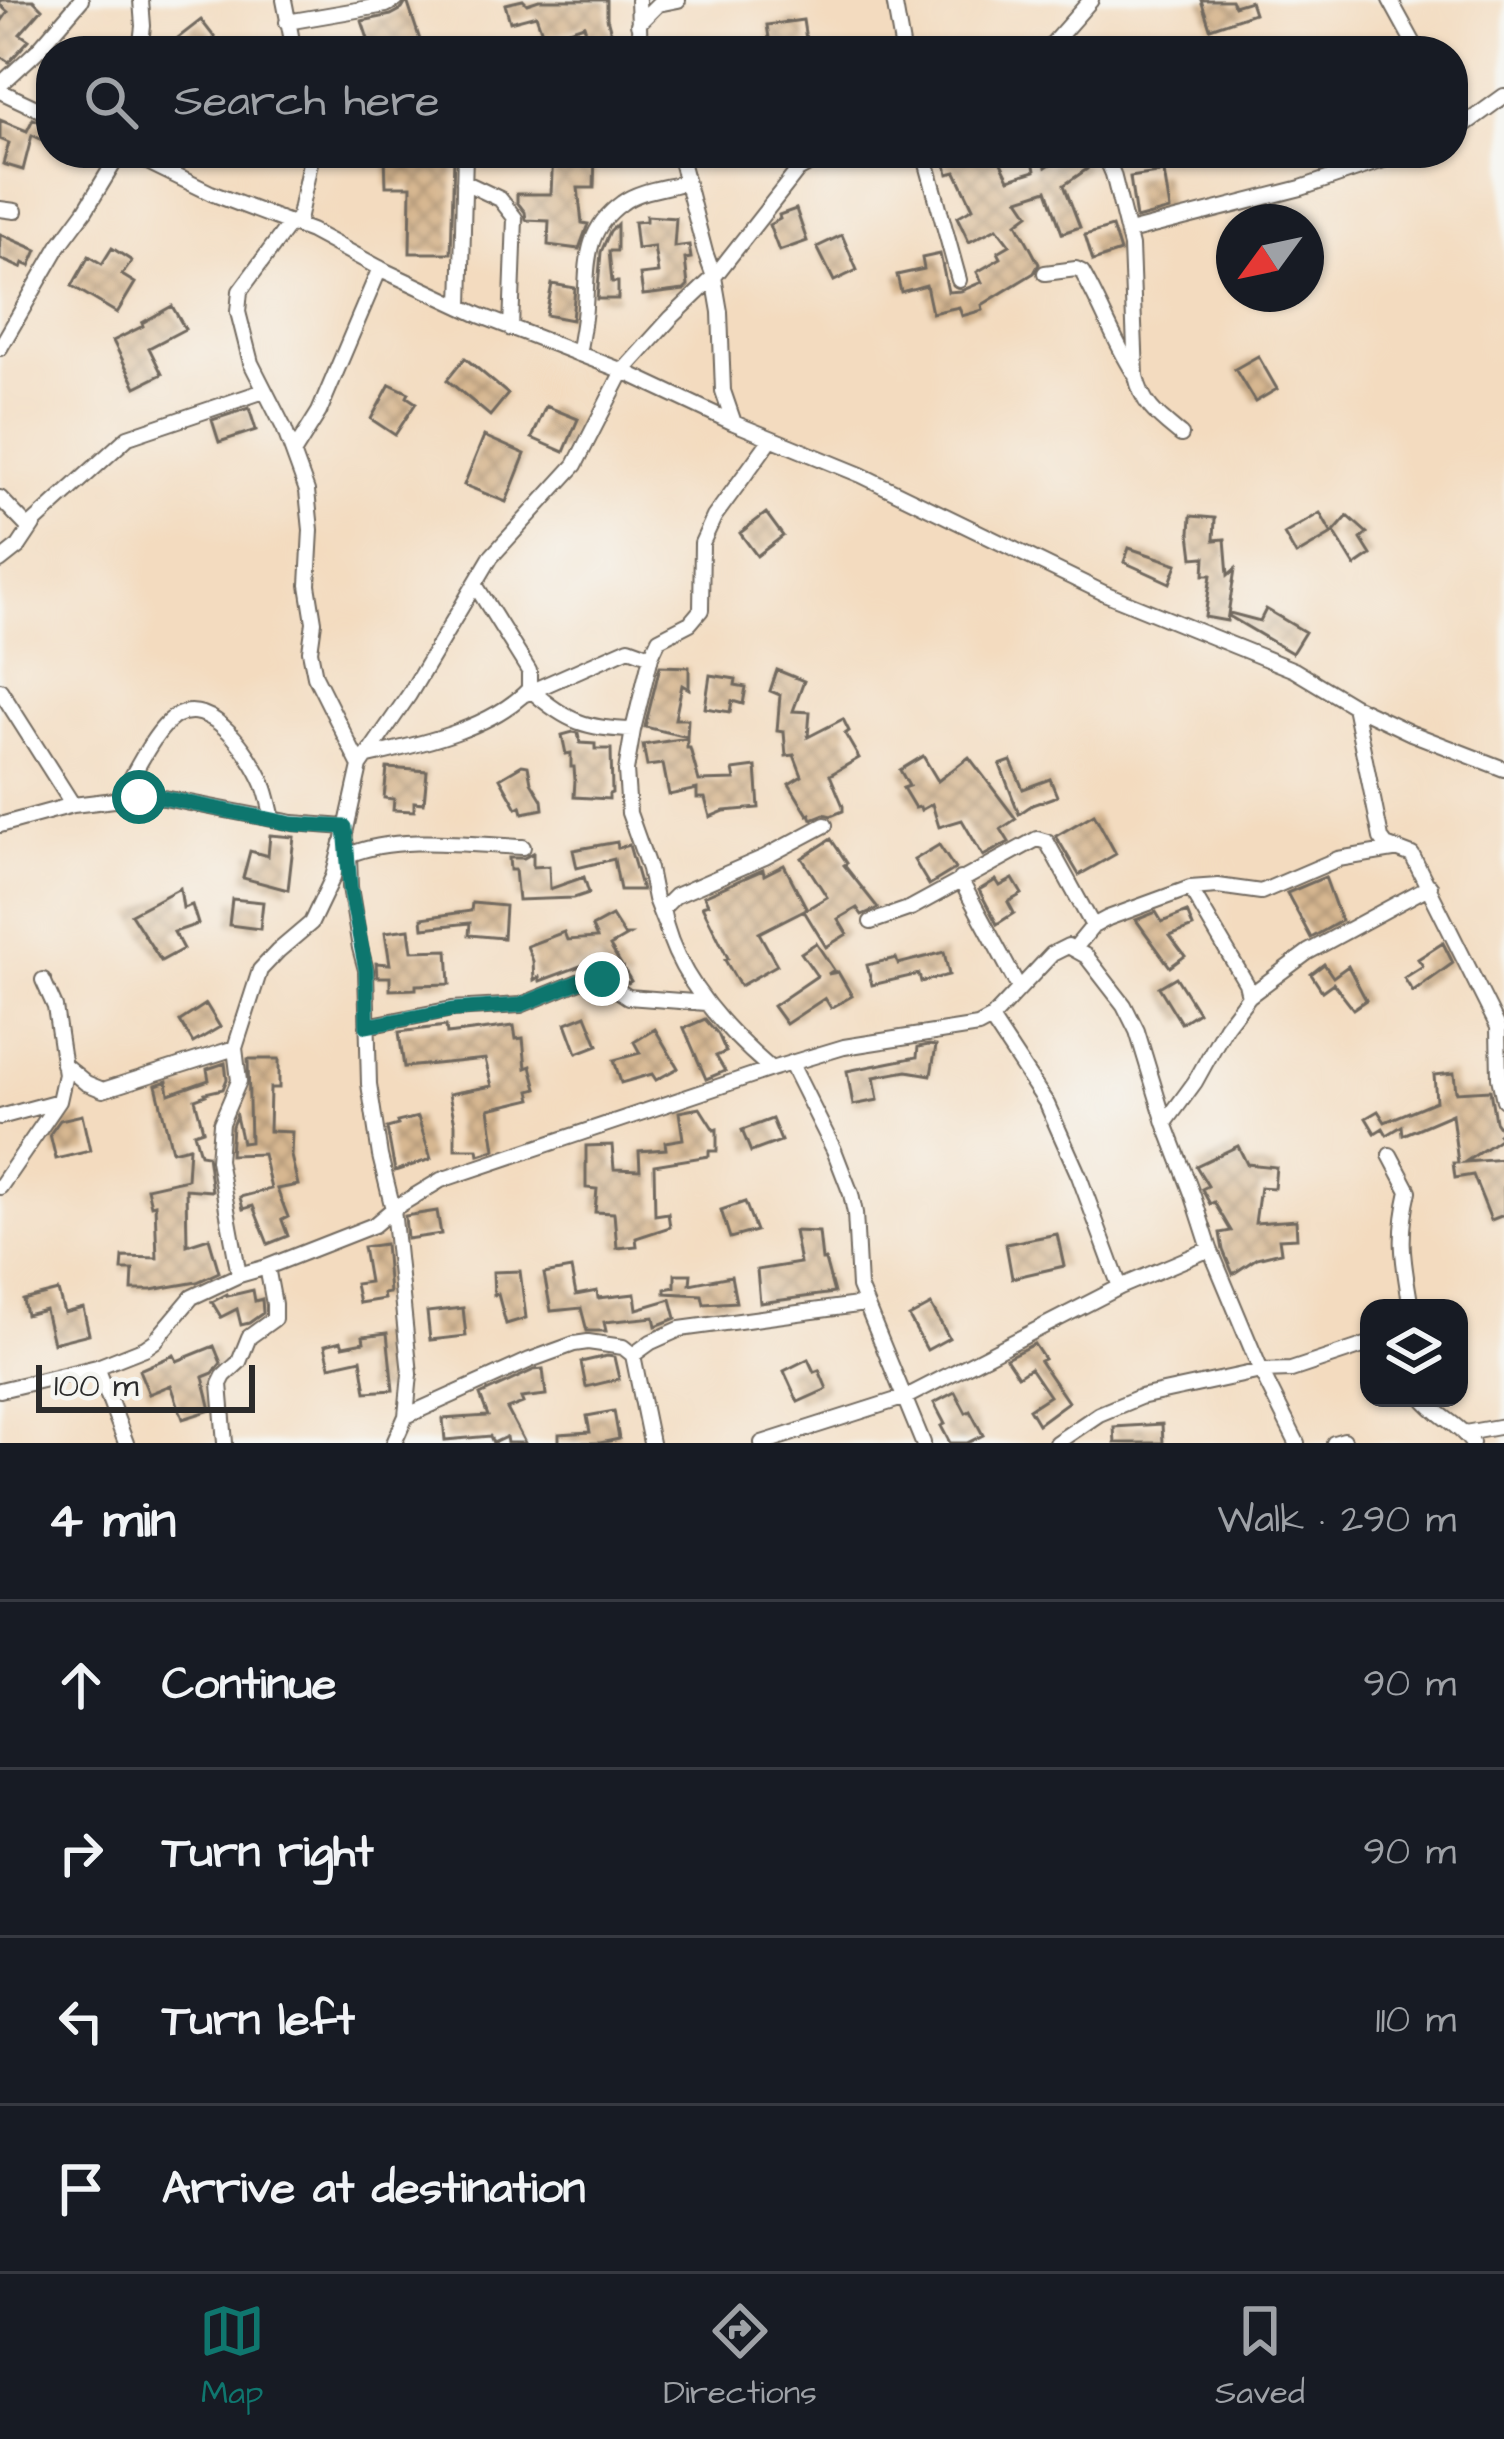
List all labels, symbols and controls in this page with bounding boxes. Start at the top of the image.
search box [36,36,1468,168]
icon: search [78,69,144,135]
text: Search here [174,71,440,133]
north arrow [1216,204,1324,312]
route start [112,770,166,824]
route end [575,952,629,1006]
map controls [1360,1299,1468,1407]
button: layers [1360,1299,1468,1407]
scale bar [36,1359,255,1412]
text: 100 m [54,1363,139,1409]
text: 4 min [48,1486,176,1557]
text: Walk · 290 m [1218,1494,1456,1548]
icon: ahead [48,1652,114,1718]
text: Continue [162,1654,336,1716]
text: 90 m [1363,1658,1456,1712]
icon: right [48,1820,114,1886]
text: Turn right [162,1822,374,1884]
text: 90 m [1363,1826,1456,1880]
icon: left [48,1988,114,2054]
text: Turn left [162,1990,355,2052]
text: 110 m [1375,1994,1456,2048]
icon: arrive [48,2156,114,2222]
text: Arrive at destination [162,2158,585,2220]
tab: Map [199,2298,265,2416]
tab: Directions [663,2298,817,2416]
tab: Saved [1215,2298,1305,2416]

